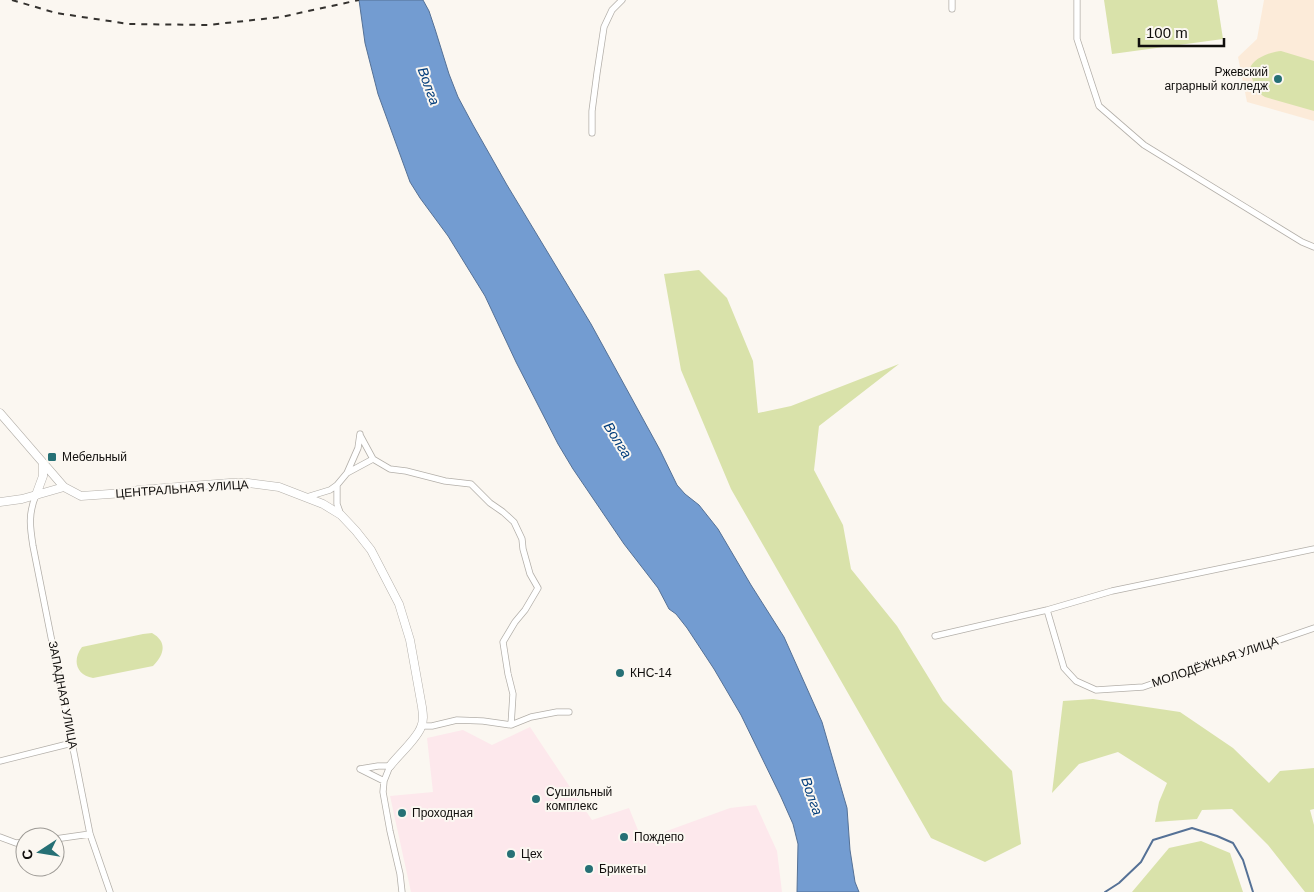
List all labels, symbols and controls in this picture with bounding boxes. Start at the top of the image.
scale bar [1139,15,1224,47]
text: 100 m [1146,24,1188,41]
water label: Волга [415,65,443,107]
place label: Ржевский аграрный колледж [1164,65,1268,93]
marker: Ржевский аграрный колледж [1272,73,1284,85]
water label: Волга [601,419,635,461]
place label: Мебельный [62,450,127,464]
marker: Мебельный [46,451,58,463]
street label: ЦЕНТРАЛЬНАЯ УЛИЦА [115,477,249,501]
street label: МОЛОДЁЖНАЯ УЛИЦА [1150,634,1280,690]
street label: ЗАПАДНАЯ УЛИЦА [46,640,80,750]
place label: КНС-14 [630,666,672,680]
marker: КНС-14 [614,667,626,679]
water label: Волга [798,775,826,817]
place label: Сушильный комплекс [546,785,612,813]
marker: Сушильный комплекс [530,793,542,805]
place label: Проходная [412,806,473,820]
marker: Проходная [396,807,408,819]
north arrow [15,827,65,877]
place label: Пождепо [634,830,684,844]
marker: Пождепо [618,831,630,843]
place label: Цех [521,847,542,861]
text: С [18,848,36,861]
marker: Цех [505,848,517,860]
place label: Брикеты [599,862,646,876]
marker: Брикеты [583,863,595,875]

